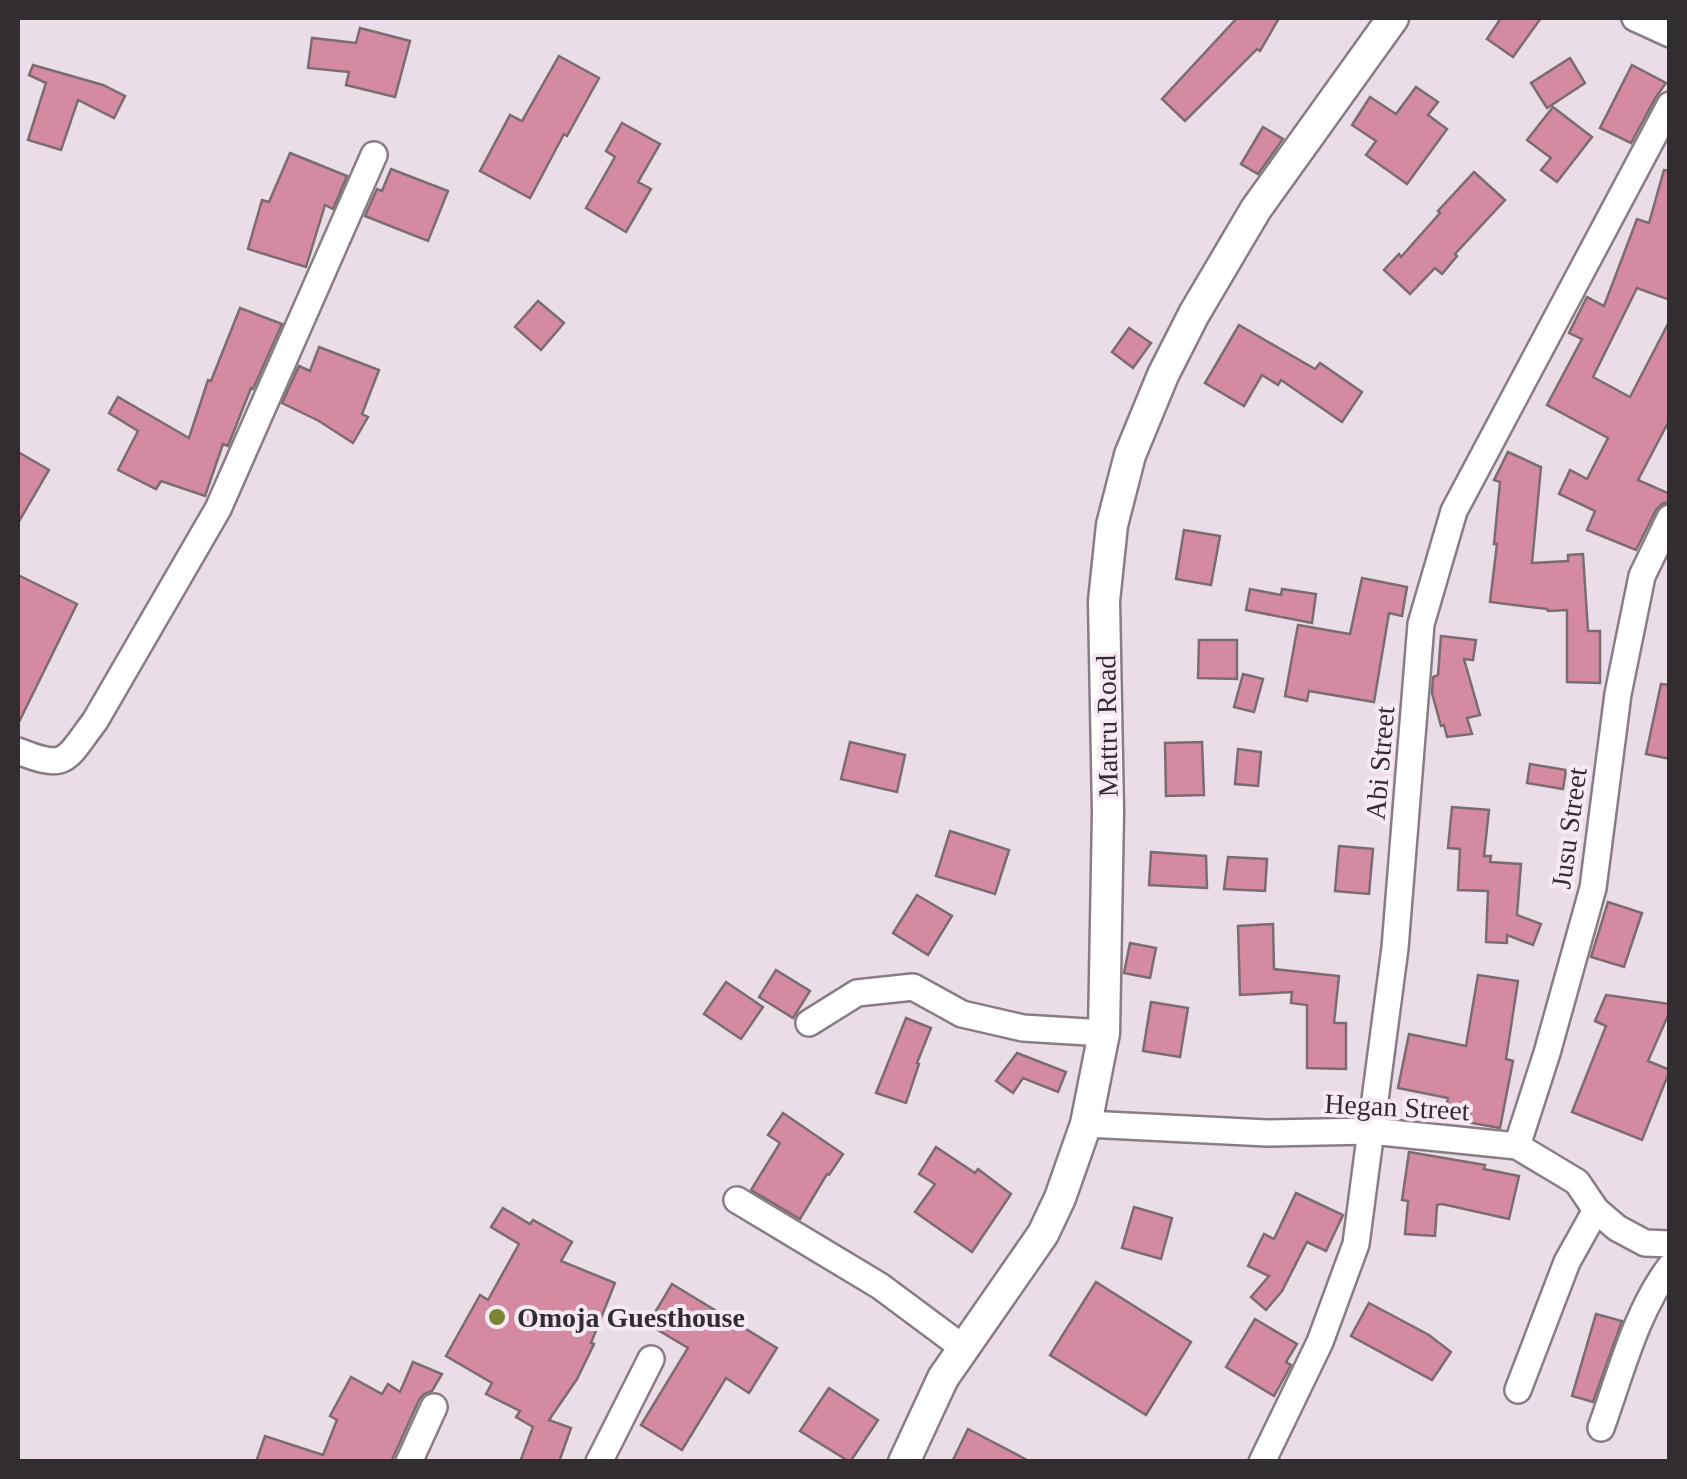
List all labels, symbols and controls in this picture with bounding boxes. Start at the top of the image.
street label: Mattru Road [1090,655,1124,797]
street label: Abi Street [1360,704,1400,821]
street label: Jusu Street [1545,765,1593,891]
street label: Hegan Street [1324,1088,1471,1126]
place label: Omoja Guesthouse [517,1302,745,1333]
marker: Omoja Guesthouse [486,1306,508,1328]

